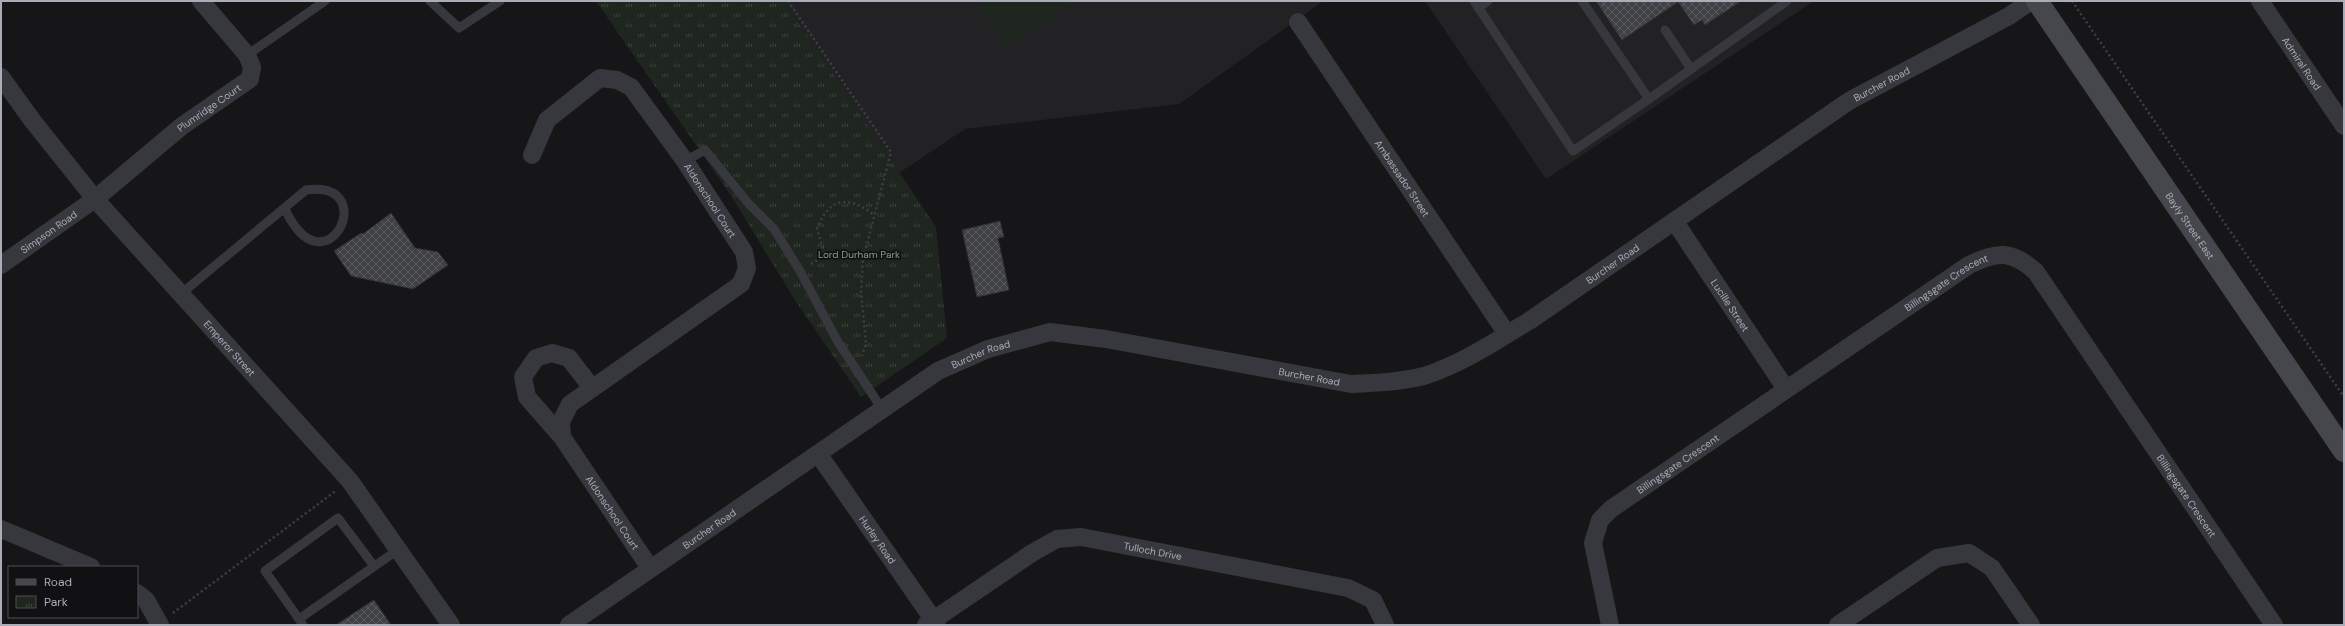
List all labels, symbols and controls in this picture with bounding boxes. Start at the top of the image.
street label: Admiral Road [2279,34,2324,93]
street label: Burcher Road [1851,64,1912,104]
street label: Plumridge Court [174,81,244,135]
street label: Ambassador Street [1372,138,1433,219]
street label: Aldonschool Court [681,161,739,241]
street label: Bayly Street East [2162,190,2217,262]
street label: Simpson Road [18,208,80,256]
street label: Burcher Road [1583,241,1642,287]
park label: Lord Durham Park [818,248,900,261]
street label: Billingsgate Crescent [1902,251,1990,314]
street label: Lucille Street [1708,277,1752,334]
street label: Emperor Street [201,318,258,379]
street label: Burcher Road [949,337,1012,371]
street label: Burcher Road [1277,365,1341,389]
street label: Billingsgate Crescent [1634,431,1722,497]
street label: Billingsgate Crescent [2154,452,2219,540]
street label: Aldonschool Court [583,473,642,552]
street label: Burcher Road [680,506,739,552]
street label: Hurley Road [856,513,898,566]
street label: Tulloch Drive [1122,539,1183,563]
legend [8,566,138,618]
text: Road [44,574,72,590]
text: Park [44,594,68,610]

